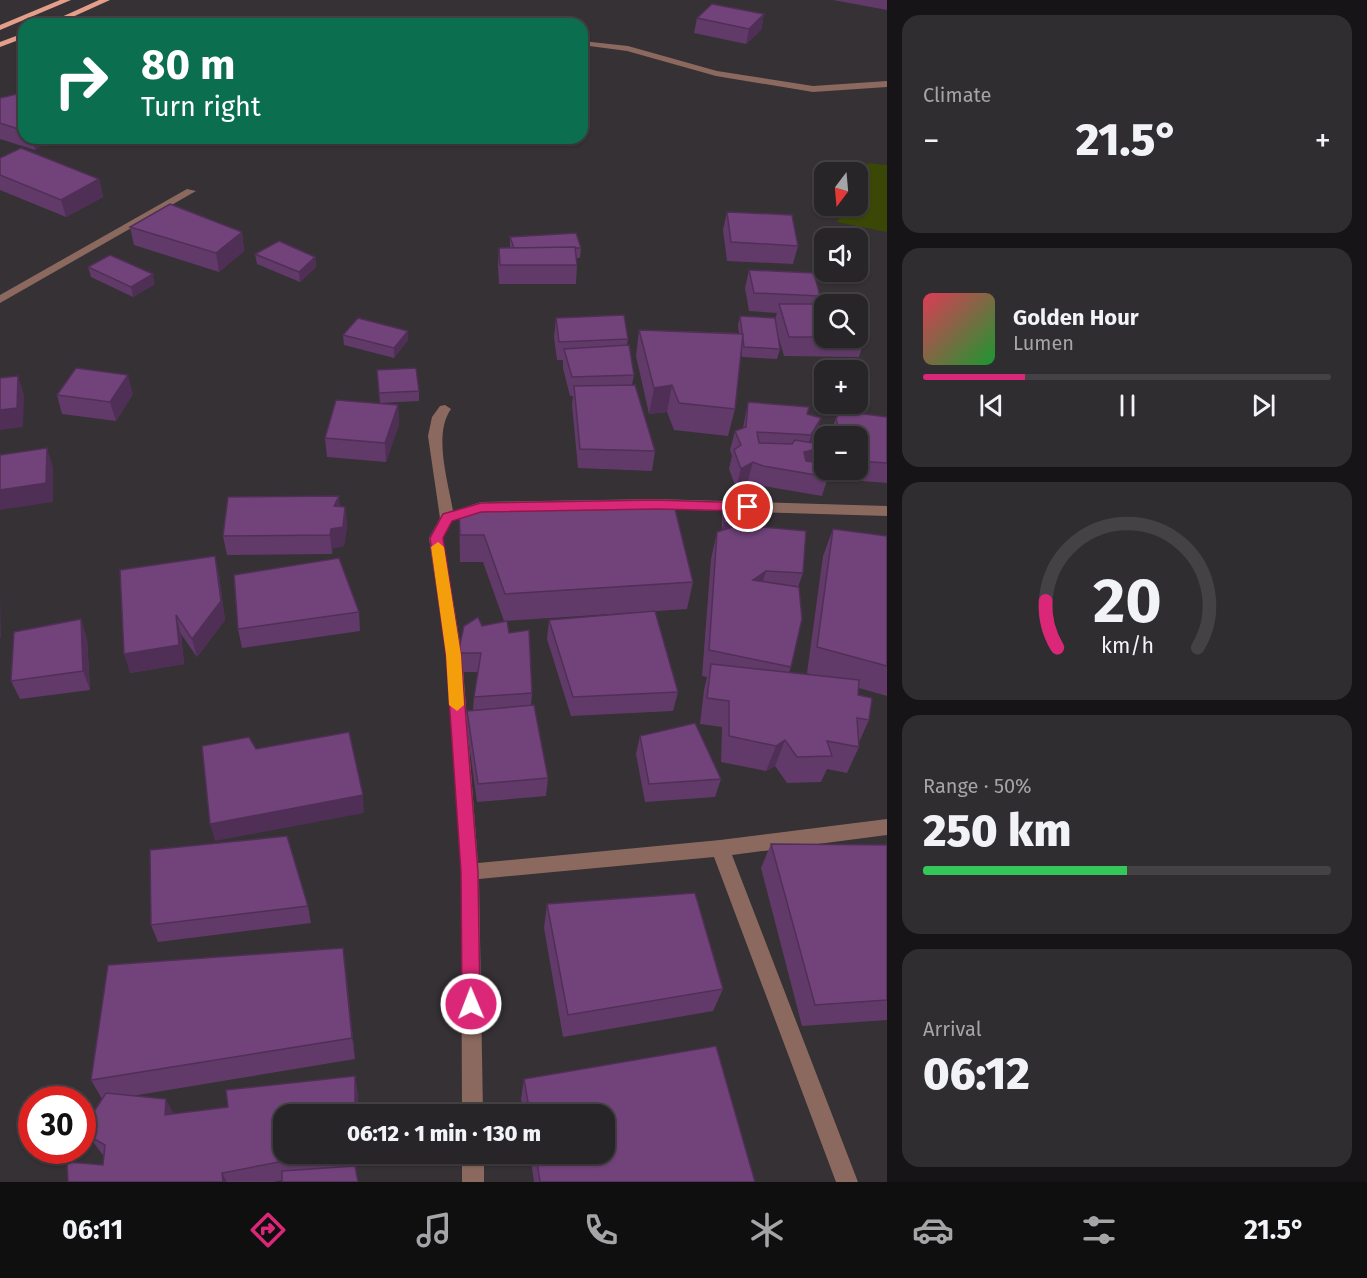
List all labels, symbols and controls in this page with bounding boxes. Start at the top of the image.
text: 80 m [141,40,235,90]
icon: right [42,42,120,120]
text: Climate [923,83,991,107]
text: Turn right [141,91,261,123]
text: 21.5° [1076,113,1178,167]
text: − [923,121,940,161]
text: + [1315,121,1331,161]
north arrow [814,162,868,216]
map controls [814,162,868,480]
button: sound [814,228,868,282]
button: search [814,294,868,348]
text: Golden Hour [1013,304,1139,331]
text: Lumen [1013,331,1074,355]
button: + [814,360,868,414]
icon: previous [975,389,1008,422]
icon: pause [1111,389,1144,422]
icon: next [1247,389,1280,422]
button: − [814,426,868,480]
pin [722,481,773,532]
icon: arrive [731,490,764,523]
text: 20 [1093,564,1161,639]
text: km/h [1100,633,1154,659]
text: Range · 50% [923,774,1032,798]
text: 250 km [923,804,1071,858]
position arrow [439,972,503,1036]
text: Arrival [923,1017,982,1041]
text: 06:12 [923,1047,1030,1101]
speed limit sign: 30 [18,1086,96,1164]
text: 06:12 · 1 min · 130 m [347,1120,541,1147]
icon: directions [247,1209,289,1251]
icon: music [413,1209,455,1251]
icon: phone [580,1209,622,1251]
icon: climate [746,1209,788,1251]
icon: car [912,1209,954,1251]
icon: filters [1078,1209,1120,1251]
text: 06:11 [62,1214,123,1246]
text: 21.5° [1244,1214,1305,1246]

